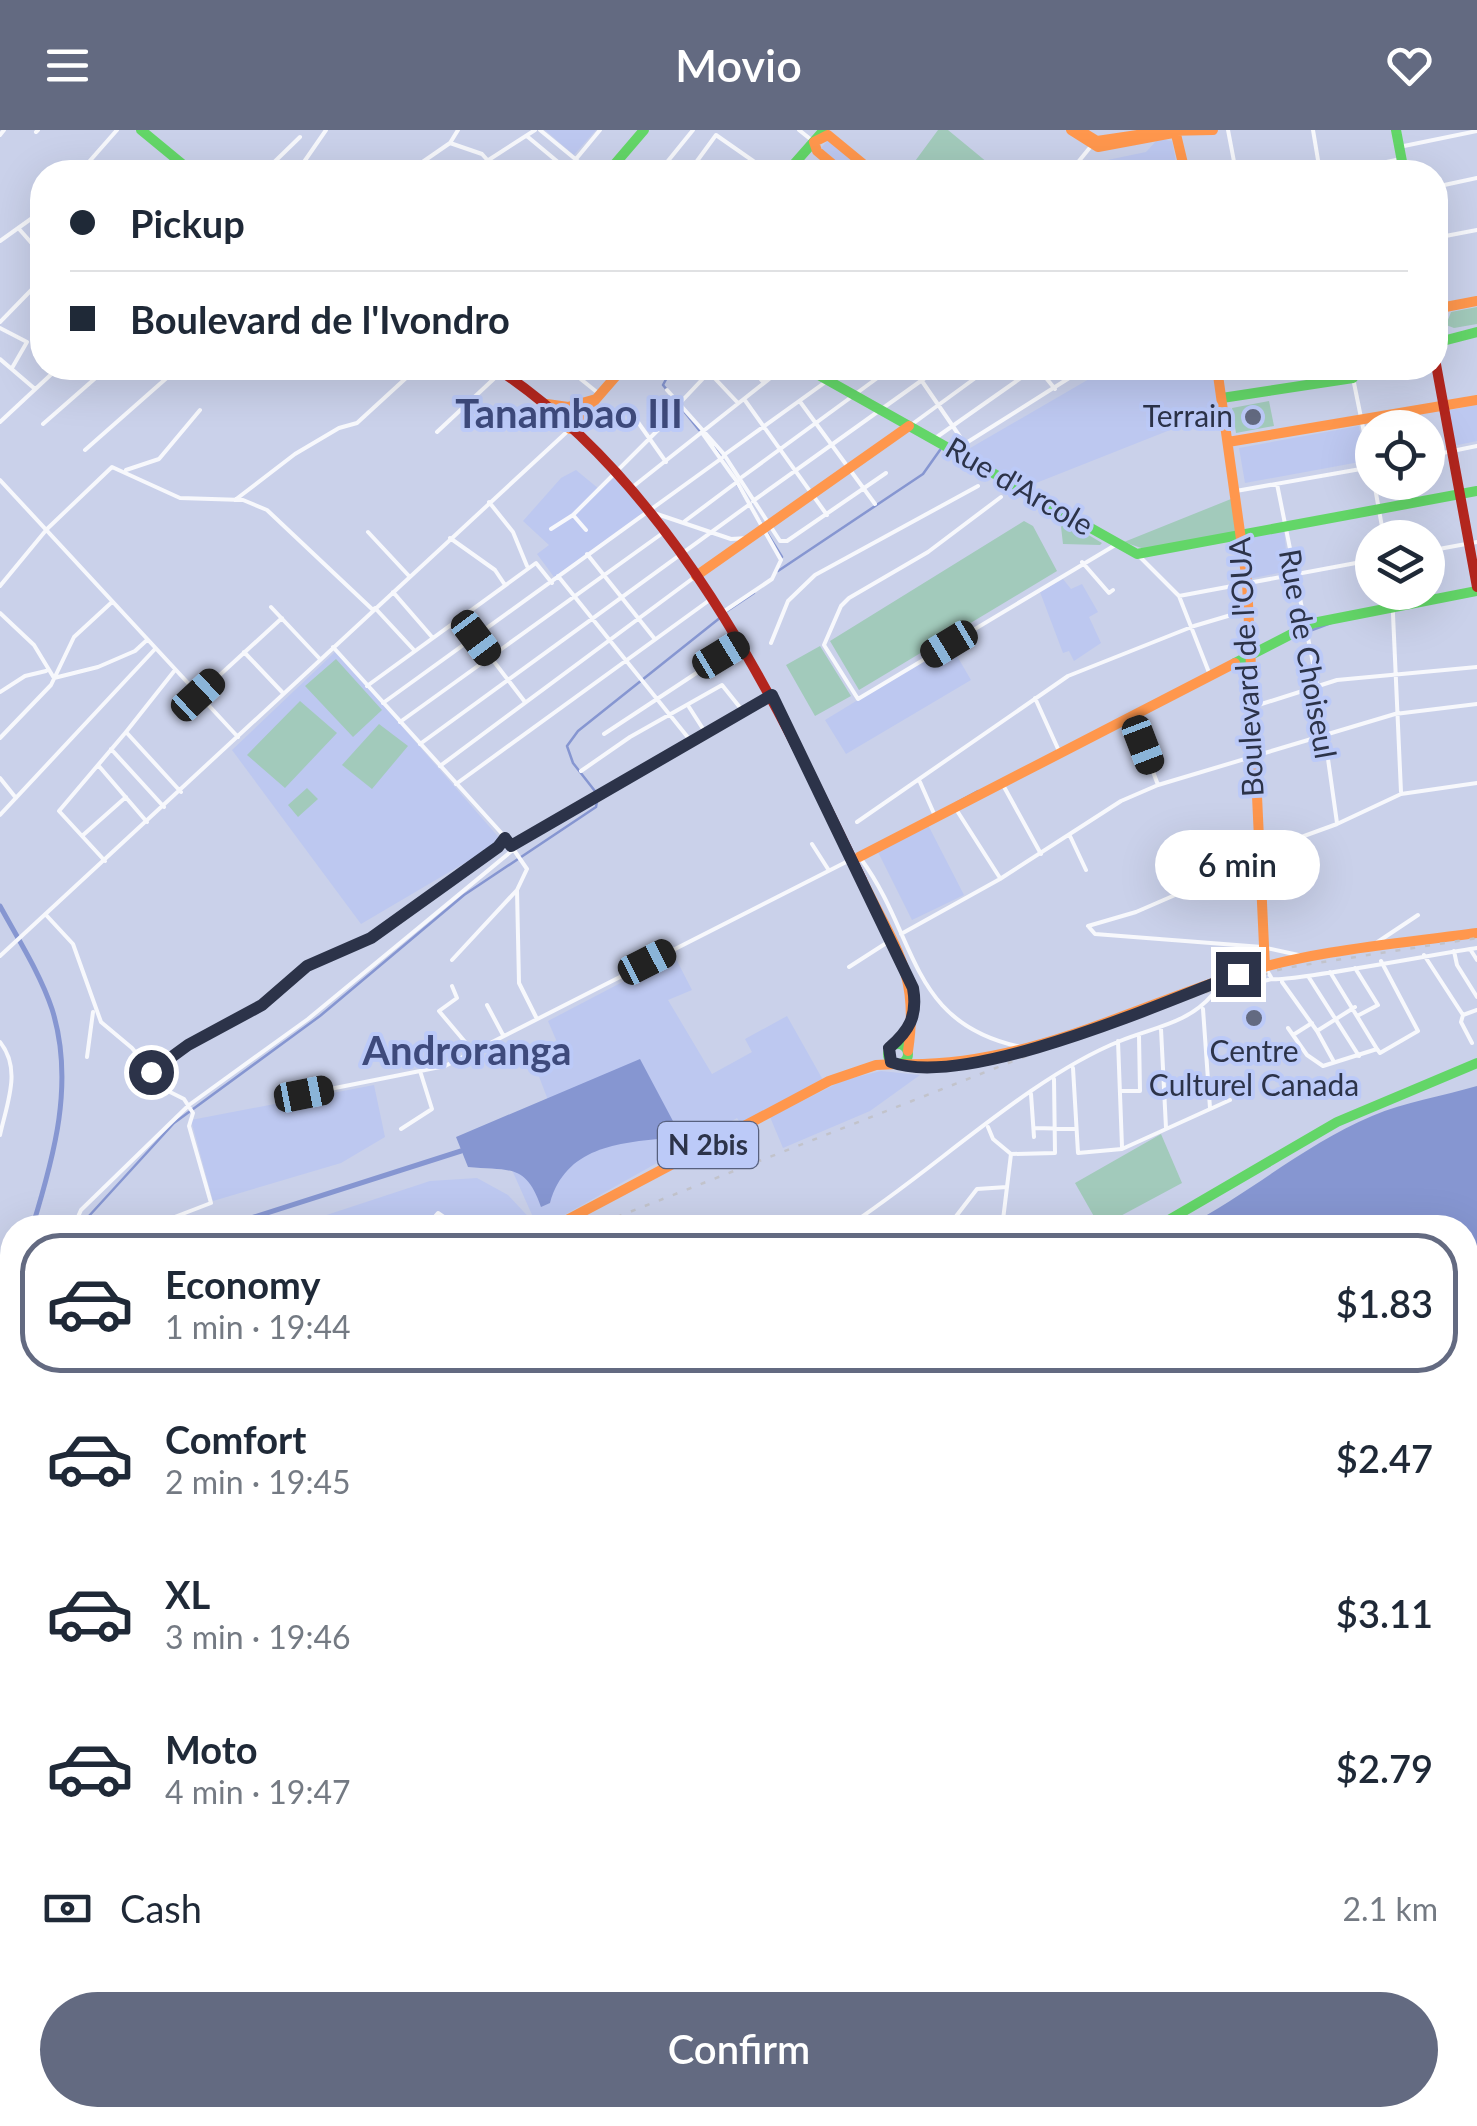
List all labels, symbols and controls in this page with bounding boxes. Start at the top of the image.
icon: menu [40,38,95,93]
text: Movio [675,38,802,92]
icon: heart [1382,38,1437,93]
text: Pickup [130,200,245,246]
text: Boulevard de l'Ivondro [130,296,510,342]
district label: Tanambao III [455,389,683,437]
place label: Terrain [1143,397,1233,433]
marker: Terrain [1242,406,1264,428]
map controls [1355,410,1445,610]
button: locate [1355,410,1445,500]
street label: Rue d'Arcole [940,429,1100,542]
button: layers [1355,520,1445,610]
street label: Boulevard de l'OUA [1220,536,1270,798]
street label: Rue de Choiseul [1273,546,1345,761]
car [446,605,506,671]
car [916,616,982,672]
car [688,627,754,683]
car [166,664,230,726]
car [1118,712,1168,778]
callout: 6 min [1156,829,1320,899]
text: 6 min [1198,845,1277,884]
car [613,935,681,989]
route end [1216,952,1261,997]
marker: Centre Culturel Canada [1243,1007,1265,1029]
district label: Androranga [361,1026,572,1074]
place label: Centre Culturel Canada [1149,1032,1359,1102]
route start [129,1050,174,1095]
car [272,1074,336,1114]
road number: N 2bis [658,1122,758,1168]
icon: car [45,1258,135,1348]
text: Economy [165,1261,320,1307]
text: $1.83 [1336,1280,1433,1326]
text: 1 min · 19:44 [165,1307,351,1346]
icon: car [45,1413,135,1503]
text: Comfort [165,1416,306,1462]
text: $2.47 [1336,1435,1433,1481]
text: 2 min · 19:45 [165,1462,351,1501]
icon: car [45,1568,135,1658]
text: XL [165,1571,210,1617]
text: $3.11 [1336,1590,1433,1636]
text: 3 min · 19:46 [165,1617,351,1656]
icon: car [45,1723,135,1813]
text: Moto [165,1726,258,1772]
text: $2.79 [1336,1745,1433,1791]
text: 4 min · 19:47 [165,1772,351,1811]
icon: cash [40,1881,95,1936]
text: Cash [120,1885,202,1931]
text: 2.1 km [1343,1889,1438,1928]
button: Confirm [40,1992,1438,2107]

